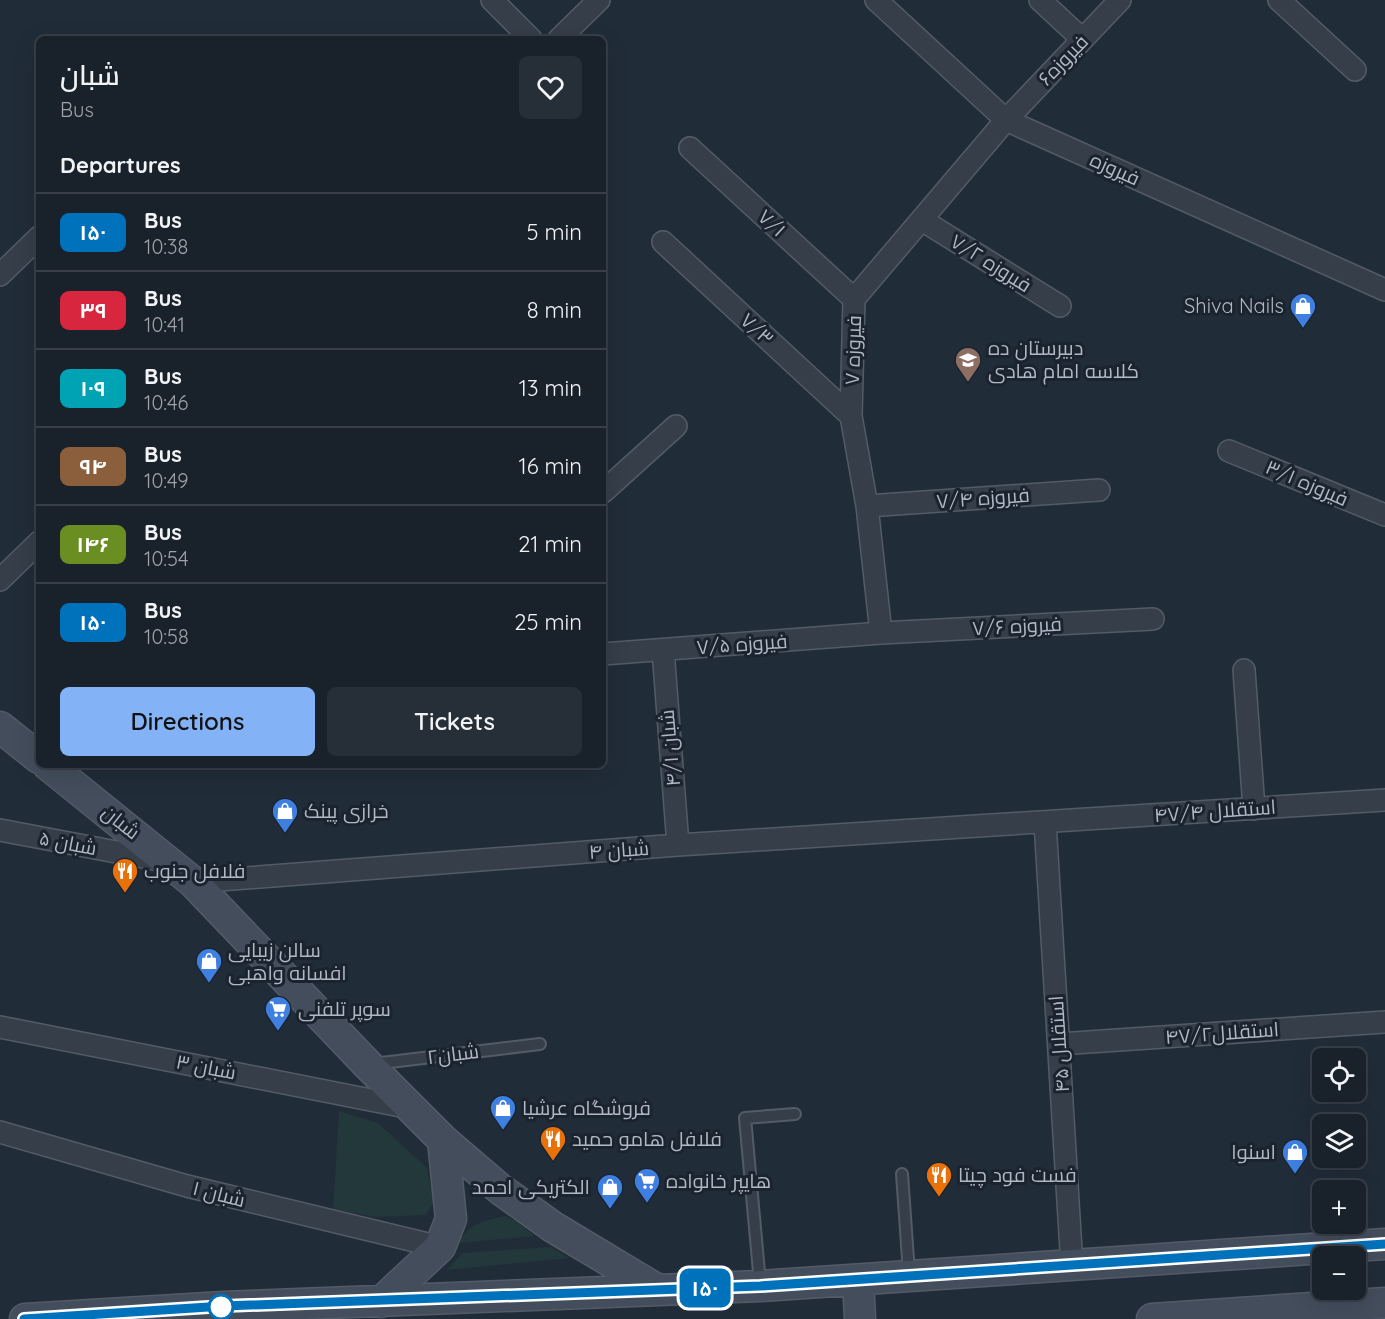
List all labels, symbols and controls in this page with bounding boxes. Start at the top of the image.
street label: فیروزه۶ [1032,29,1093,90]
button: heart [519,56,582,119]
text: شبان [60,57,120,92]
text: Bus [60,97,94,122]
street label: فیروزه [1086,147,1144,191]
text: Departures [60,151,181,179]
street label: ۷/۱ [753,204,792,242]
text: Bus [144,206,182,234]
text: 5 min [527,218,582,246]
text: ۱۵۰ [80,219,106,245]
street label: ۷/۲ فیروزه [946,228,1036,297]
text: 10:38 [144,234,188,259]
text: Bus [144,284,182,312]
shop icon: Shiva Nails [1288,291,1318,329]
place label: Shiva Nails [1184,293,1284,318]
text: 8 min [527,296,582,324]
text: ۳۹ [79,297,107,323]
street label: ۷/۳ [735,307,779,350]
text: 10:41 [144,312,185,337]
street label: ۷ فیروزه [839,315,866,385]
place label: دبیرستان ده کلاسه امام هادی [988,335,1139,385]
school or university icon: دبیرستان ده کلاسه امام هادی [953,345,983,383]
text: Bus [144,362,182,390]
text: 13 min [519,374,582,402]
text: ۱۰۹ [80,375,106,401]
text: 10:46 [144,390,188,415]
text: Bus [144,440,182,468]
text: 16 min [519,452,582,480]
text: ۹۴ [79,453,107,479]
street label: ۳/۱ فیروزه [1262,454,1352,511]
text: 10:49 [144,468,188,493]
street label: ۷/۴ فیروزه [935,482,1030,513]
text: Bus [144,518,182,546]
text: 21 min [518,530,582,558]
text: ۱۴۶ [76,531,110,557]
text: 10:54 [144,546,188,571]
text: Bus [144,596,182,624]
text: 25 min [514,608,582,636]
text: ۱۵۰ [80,609,106,635]
street label: ۷/۶ فیروزه [971,611,1062,640]
text: 10:58 [144,624,189,649]
street label: ۷/۵ فیروزه [696,628,788,659]
button: Directions [60,687,315,756]
button: Tickets [327,687,582,756]
street label: ۴/۱ شبان [654,709,686,787]
street label: ۴۷/۴ استقلال [1153,794,1277,828]
shop icon: خرازی پینک [270,796,300,834]
place label: خرازی پینک [304,798,389,824]
street label: شبان [97,799,145,845]
street label: ۵ شبان [37,825,99,861]
street label: ۴ شبان [588,835,650,865]
restaurant icon: فلافل جنوب [110,856,140,894]
place label: فلافل جنوب [144,858,245,884]
place label: سالن زیبایی افسانه واهبی [228,937,347,986]
shop icon: سالن زیبایی افسانه واهبی [194,946,224,984]
supermarket icon: سوپر تلفنی [263,994,293,1032]
street label: ۴۵ استقلال [1043,995,1075,1093]
place label: سوپر تلفنی [298,996,391,1022]
street label: استقلال۴۷/۲ [1164,1016,1280,1050]
street label: شبان۲ [426,1038,480,1070]
street label: ۳ شبان [174,1048,238,1086]
map controls [1312,1048,1366,1300]
button: locate [1312,1048,1366,1102]
shop icon: فروشگاه عرشیا [488,1093,518,1131]
place label: فروشگاه عرشیا [522,1095,651,1120]
button: layers [1312,1114,1366,1168]
restaurant icon: فلافل هامو حمید [538,1124,568,1162]
place label: فلافل هامو حمید [572,1126,722,1152]
shop icon: اسنوا [1280,1137,1310,1175]
place label: اسنوا [1231,1139,1276,1164]
restaurant icon: فست فود چیتا [924,1160,954,1198]
place label: فست فود چیتا [958,1162,1077,1188]
supermarket icon: هایپر خانواده [632,1166,662,1204]
place label: هایپر خانواده [666,1168,771,1194]
shop icon: الکتریکی احمد [595,1172,625,1210]
place label: الکتریکی احمد [472,1174,590,1200]
street label: ۱ شبان [190,1175,248,1213]
button: + [1312,1180,1366,1234]
button: − [1312,1246,1366,1300]
line badge: ۱۵۰ [670,1268,740,1308]
text: ۱۵۰ [692,1275,718,1301]
unlabelled marker [208,1294,234,1319]

